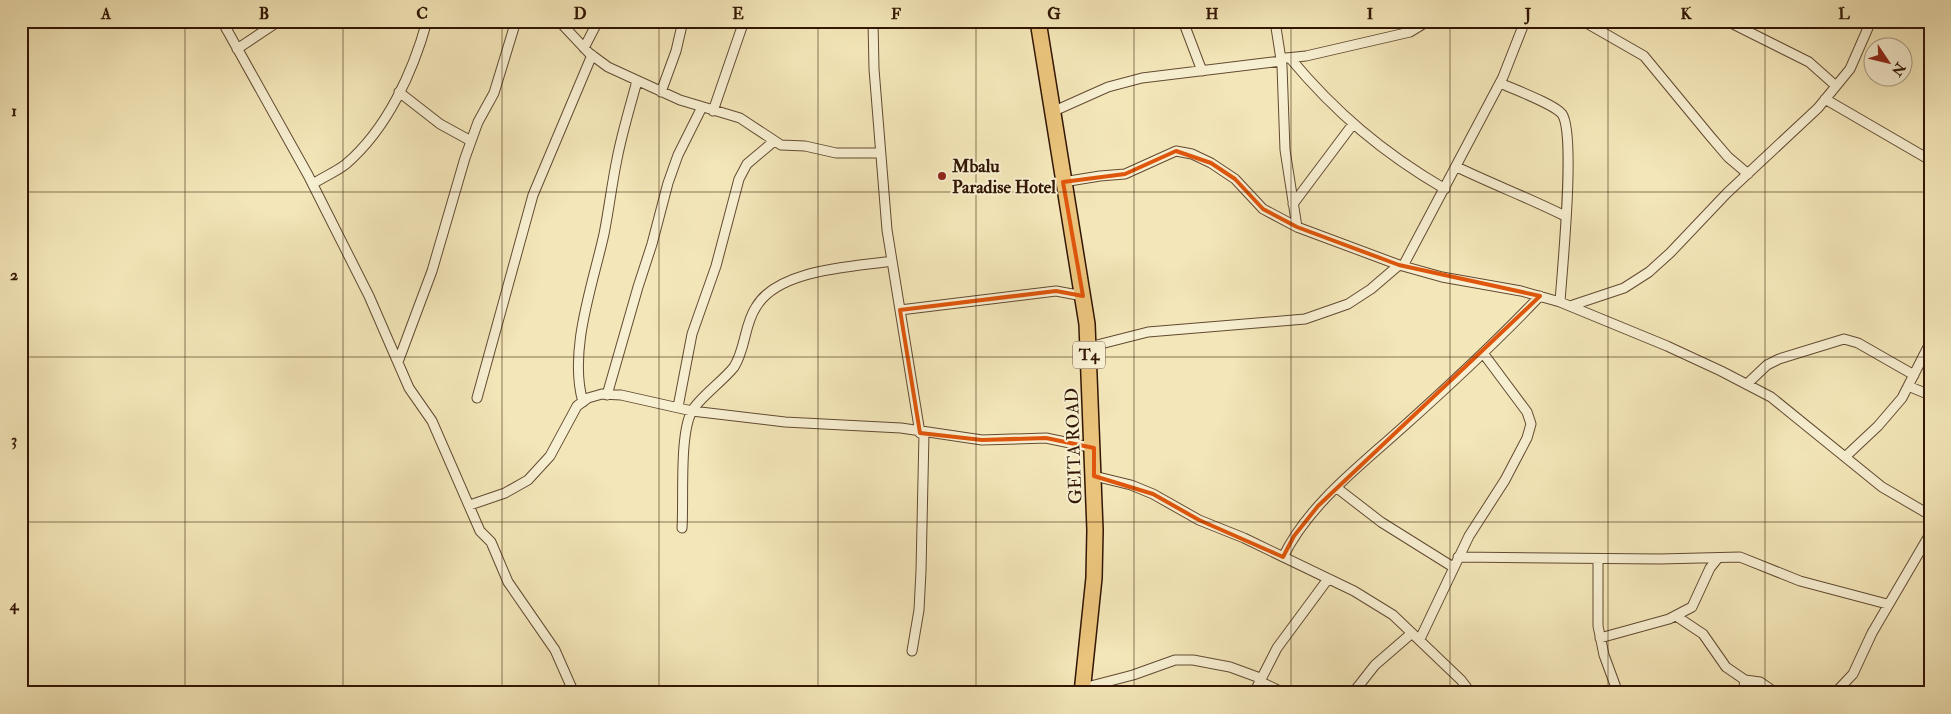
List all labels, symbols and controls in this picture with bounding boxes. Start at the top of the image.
text: A [100,4,112,24]
text: B [259,4,269,24]
text: C [416,4,428,24]
text: D [573,4,587,24]
text: E [732,4,744,24]
text: F [891,4,901,24]
text: G [1047,4,1061,24]
text: H [1205,4,1219,24]
text: I [1367,4,1374,24]
text: J [1524,4,1532,25]
text: K [1680,4,1692,24]
text: L [1838,4,1850,24]
north arrow [1864,38,1914,88]
text: N [1887,58,1909,80]
text: 1 [11,101,17,121]
place label: Mbalu Paradise Hotel [951,155,1056,199]
marker: Mbalu Paradise Hotel [936,170,948,182]
text: 2 [10,265,18,285]
road number: T4 [1073,342,1105,368]
street label: GEITA ROAD [1060,387,1088,505]
text: 3 [11,430,17,450]
text: 4 [9,595,20,615]

